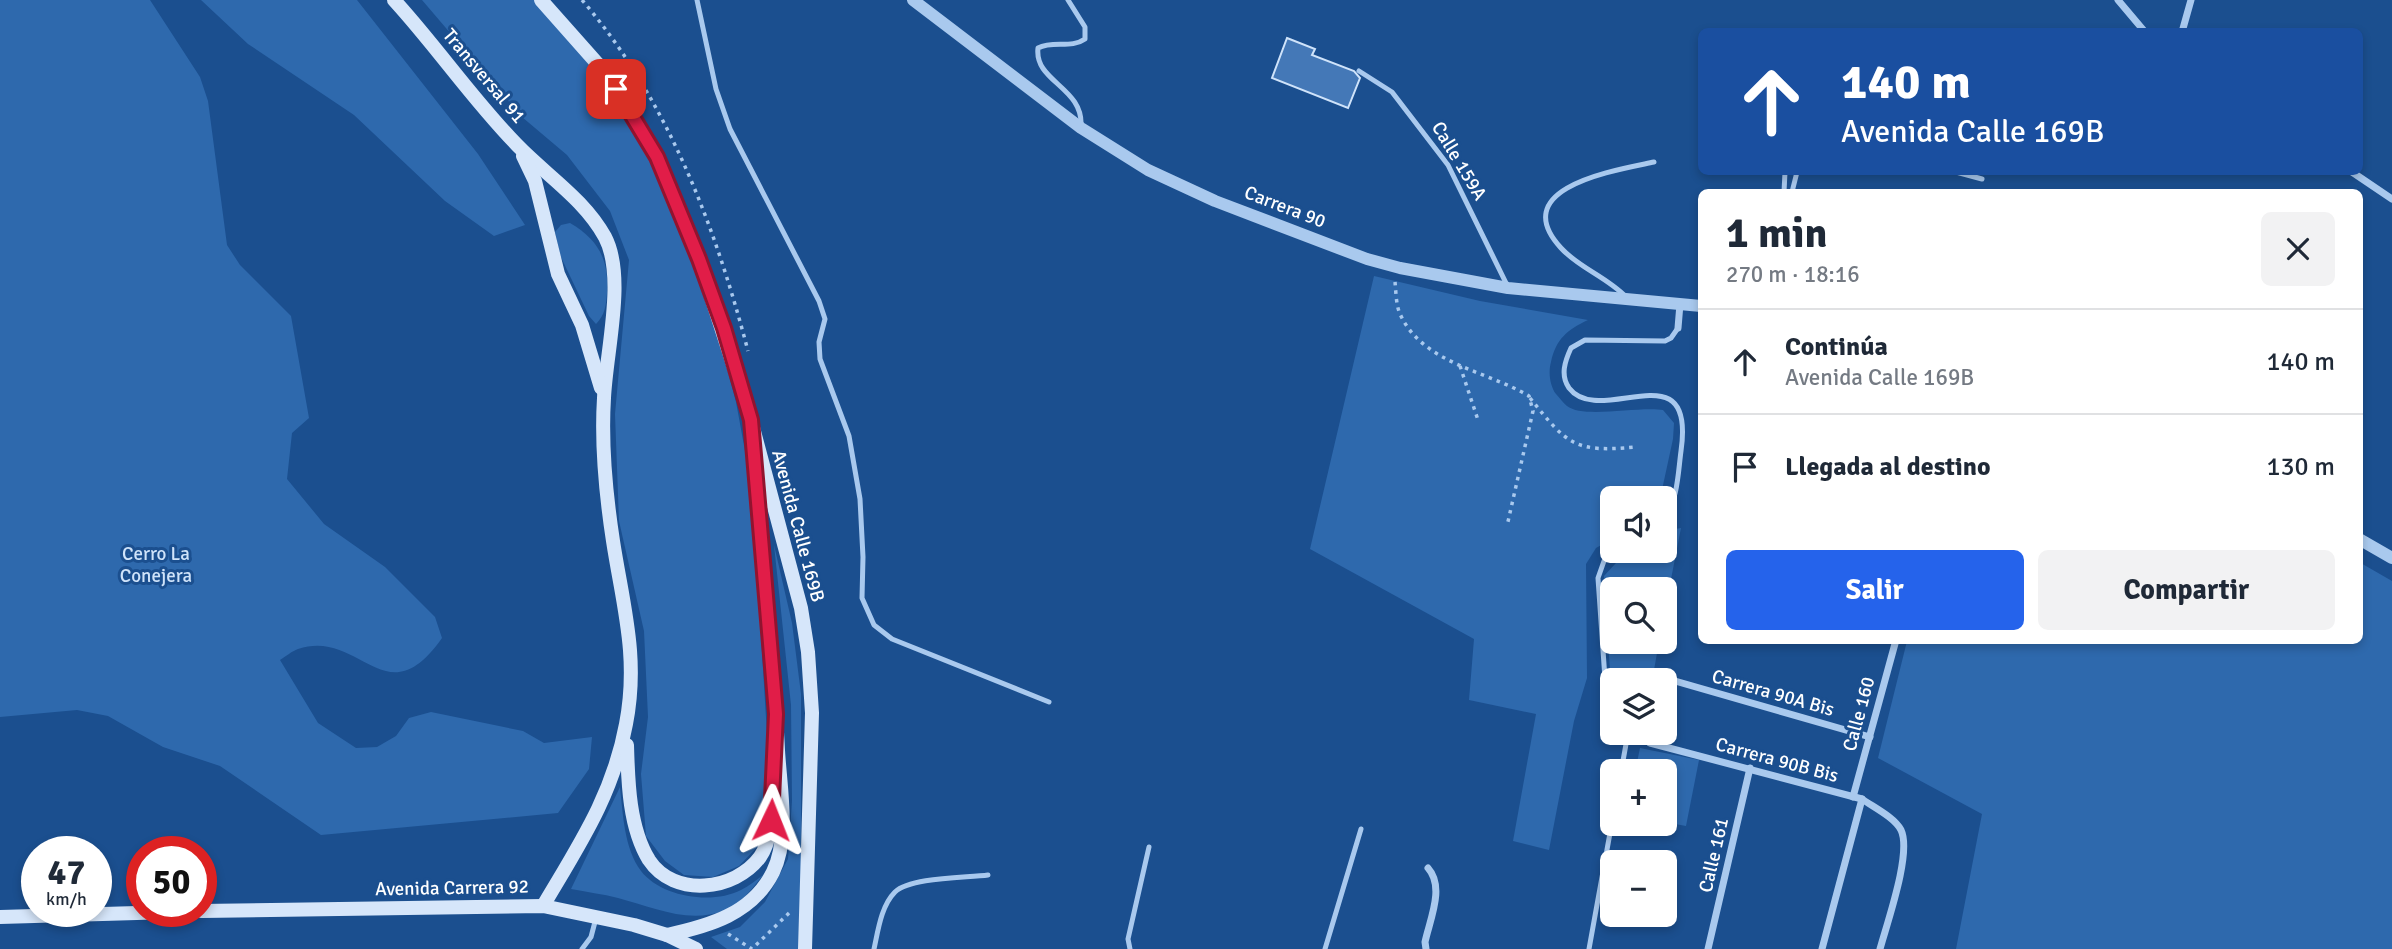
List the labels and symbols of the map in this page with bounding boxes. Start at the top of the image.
street label: Transversal 91 [437,24,531,128]
pin [586,59,646,119]
street label: Calle 159A [1426,117,1492,205]
street label: Carrera 90 [1241,181,1329,233]
street label: Avenida Calle 169B [766,447,830,605]
park label: Cerro La Conejera [120,542,192,588]
street label: Carrera 90A Bis [1709,664,1837,722]
street label: Calle 160 [1838,674,1880,754]
street label: Carrera 90B Bis [1713,732,1841,788]
position arrow [734,783,808,857]
street label: Calle 161 [1694,815,1734,895]
speed limit sign: 50 [126,836,217,927]
street label: Avenida Carrera 92 [375,875,529,901]

